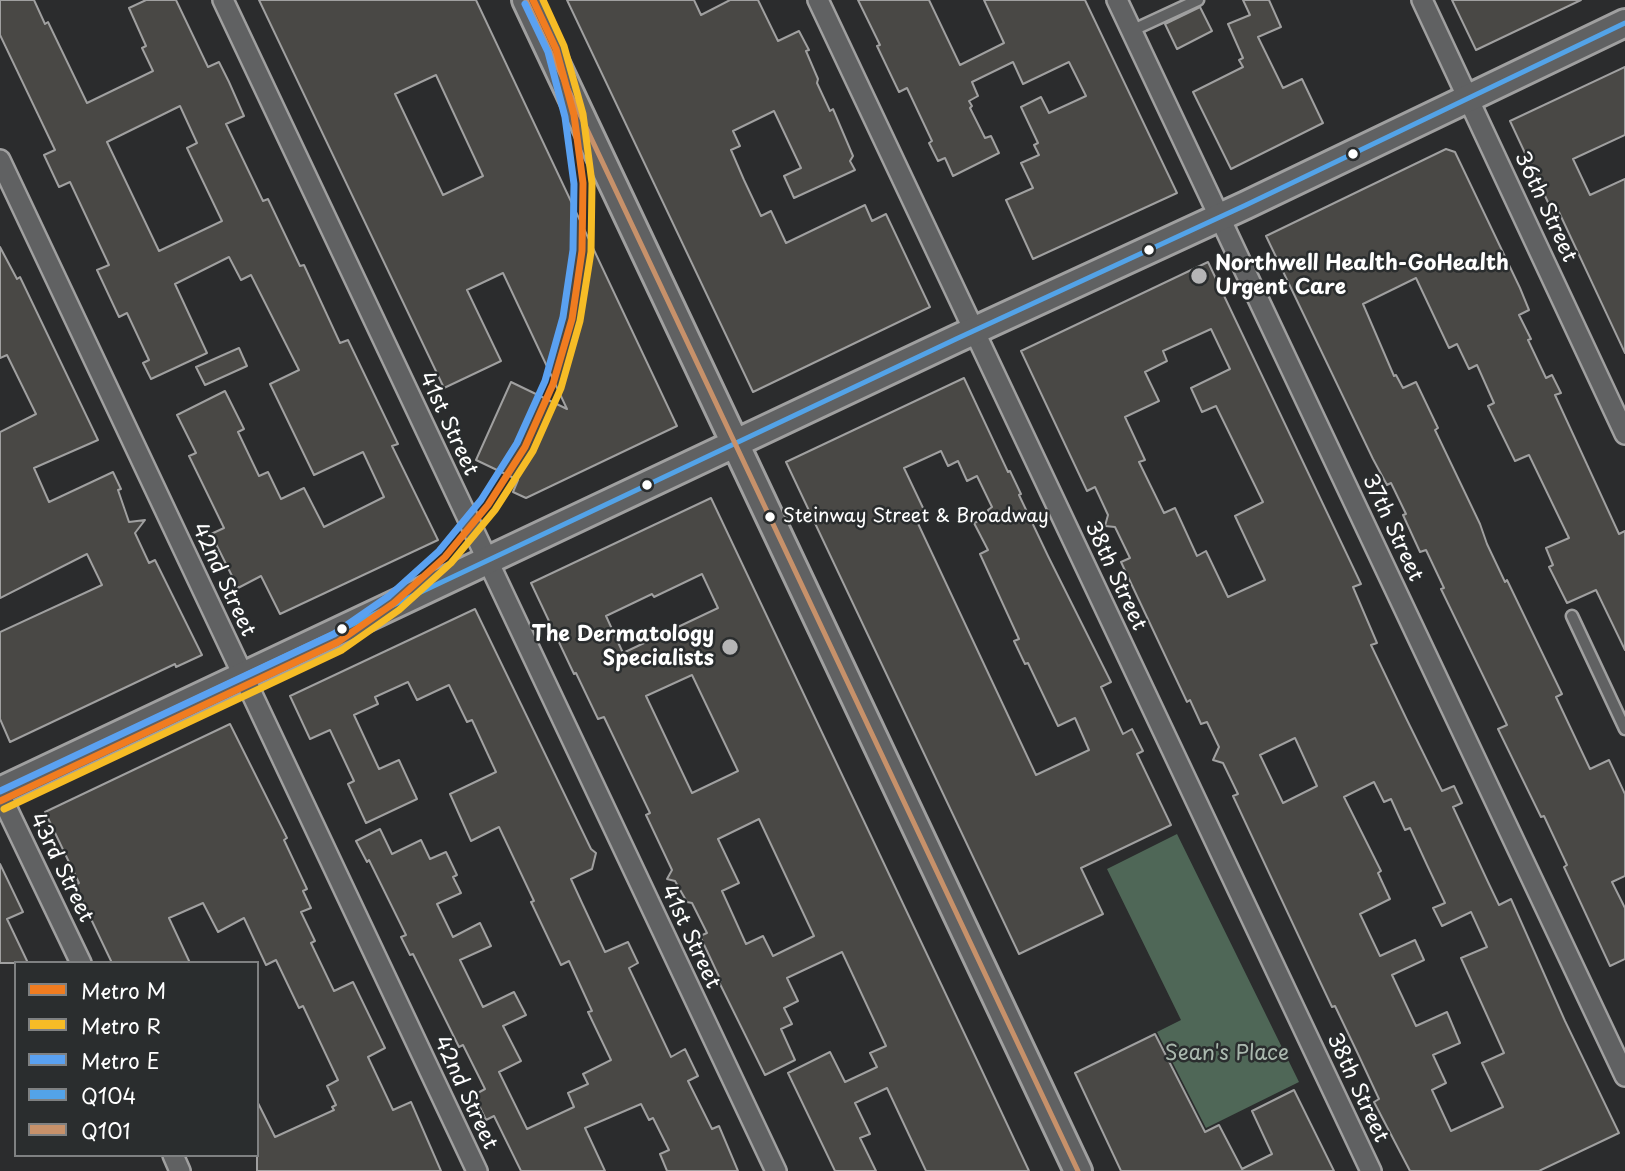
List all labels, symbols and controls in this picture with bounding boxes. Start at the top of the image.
unlabelled marker [1346,147,1360,161]
street label: 36th Street [1508,148,1582,266]
unlabelled marker [1142,243,1156,257]
place label: Northwell Health-GoHealth Urgent Care [1215,251,1509,301]
marker: Northwell Health-GoHealth Urgent Care [1189,266,1209,286]
street label: 41st Street [413,368,483,480]
street label: 37th Street [1356,470,1428,586]
unlabelled marker [640,478,654,492]
place label: Steinway Street & Broadway [783,506,1049,528]
marker: Steinway Street & Broadway [763,510,777,524]
street label: 38th Street [1079,517,1151,635]
street label: 42nd Street [186,519,260,641]
unlabelled marker [335,622,349,636]
place label: The Dermatology Specialists [532,622,714,672]
marker: The Dermatology Specialists [720,637,740,657]
street label: 43rd Street [24,809,98,927]
street label: 41st Street [655,881,725,993]
legend [14,961,259,1157]
text: Metro M [81,974,166,1006]
text: Metro R [81,1009,161,1041]
street label: 38th Street [1321,1029,1393,1147]
street label: 42nd Street [428,1032,502,1154]
park label: Sean's Place [1165,1041,1289,1067]
text: Metro E [81,1044,160,1076]
text: Q104 [81,1079,136,1111]
text: Q101 [81,1114,131,1146]

